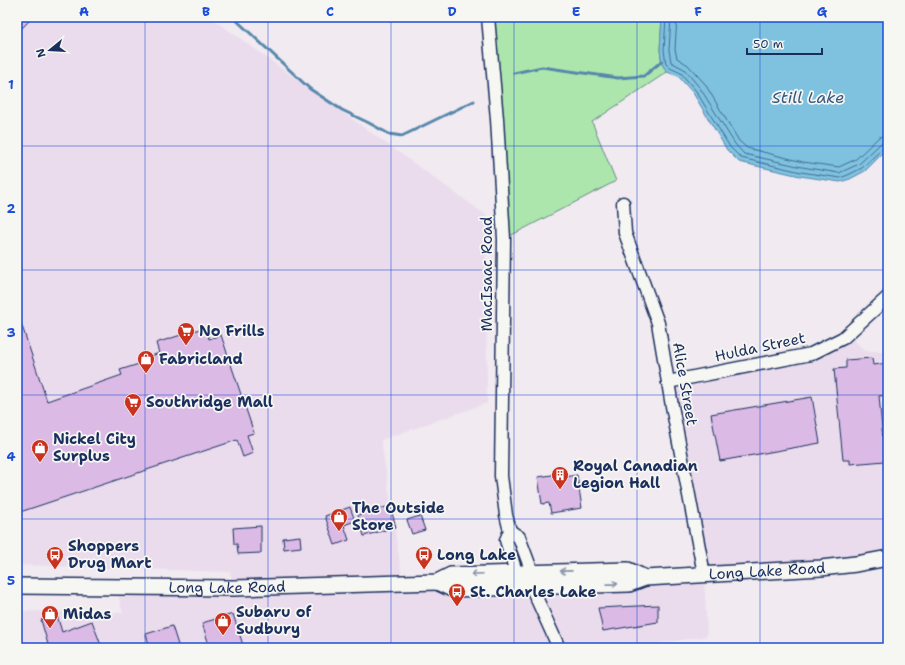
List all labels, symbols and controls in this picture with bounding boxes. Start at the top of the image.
text: A [79,3,89,20]
text: B [202,3,210,20]
text: C [326,3,334,20]
text: D [447,3,457,20]
text: E [572,3,581,20]
text: F [694,3,702,20]
text: G [817,3,828,20]
north arrow [30,30,70,70]
scale bar [747,30,822,56]
text: 50 m [753,36,783,52]
text: N [32,46,49,59]
text: 1 [8,76,14,93]
water label: Still Lake [772,87,844,108]
text: 2 [6,200,16,217]
street label: MacIsaac Road [477,216,497,331]
supermarket icon: No Frills [176,321,196,346]
place label: No Frills [199,321,265,341]
text: 3 [6,324,16,341]
street label: Hulda Street [713,328,807,366]
street label: Alice Street [668,341,702,427]
shop icon: Fabricland [136,349,156,374]
place label: Fabricland [159,349,243,369]
supermarket icon: Southridge Mall [123,392,143,417]
place label: Southridge Mall [146,392,273,412]
place label: Nickel City Surplus [53,429,136,466]
shop icon: Nickel City Surplus [30,438,50,463]
text: 4 [6,448,16,465]
place label: Royal Canadian Legion Hall [573,456,698,493]
building icon: Royal Canadian Legion Hall [550,465,570,490]
place label: The Outside Store [352,498,445,535]
shop icon: The Outside Store [329,507,349,532]
place label: Shoppers Drug Mart [68,536,152,573]
bus stop icon: Shoppers Drug Mart [45,545,65,570]
bus stop icon: Long Lake [414,545,434,570]
place label: Long Lake [437,545,516,565]
street label: Long Lake Road [708,558,827,584]
one-way arrow [560,567,573,575]
one-way arrow [471,570,484,577]
text: 5 [7,572,15,589]
street label: Long Lake Road [168,576,286,598]
one-way arrow [605,581,618,588]
bus stop icon: St. Charles Lake [447,582,467,607]
place label: St. Charles Lake [470,582,596,602]
place label: Subaru of Sudbury [236,602,312,639]
shop icon: Midas [40,604,60,629]
place label: Midas [63,604,112,624]
shop icon: Subaru of Sudbury [213,611,233,636]

